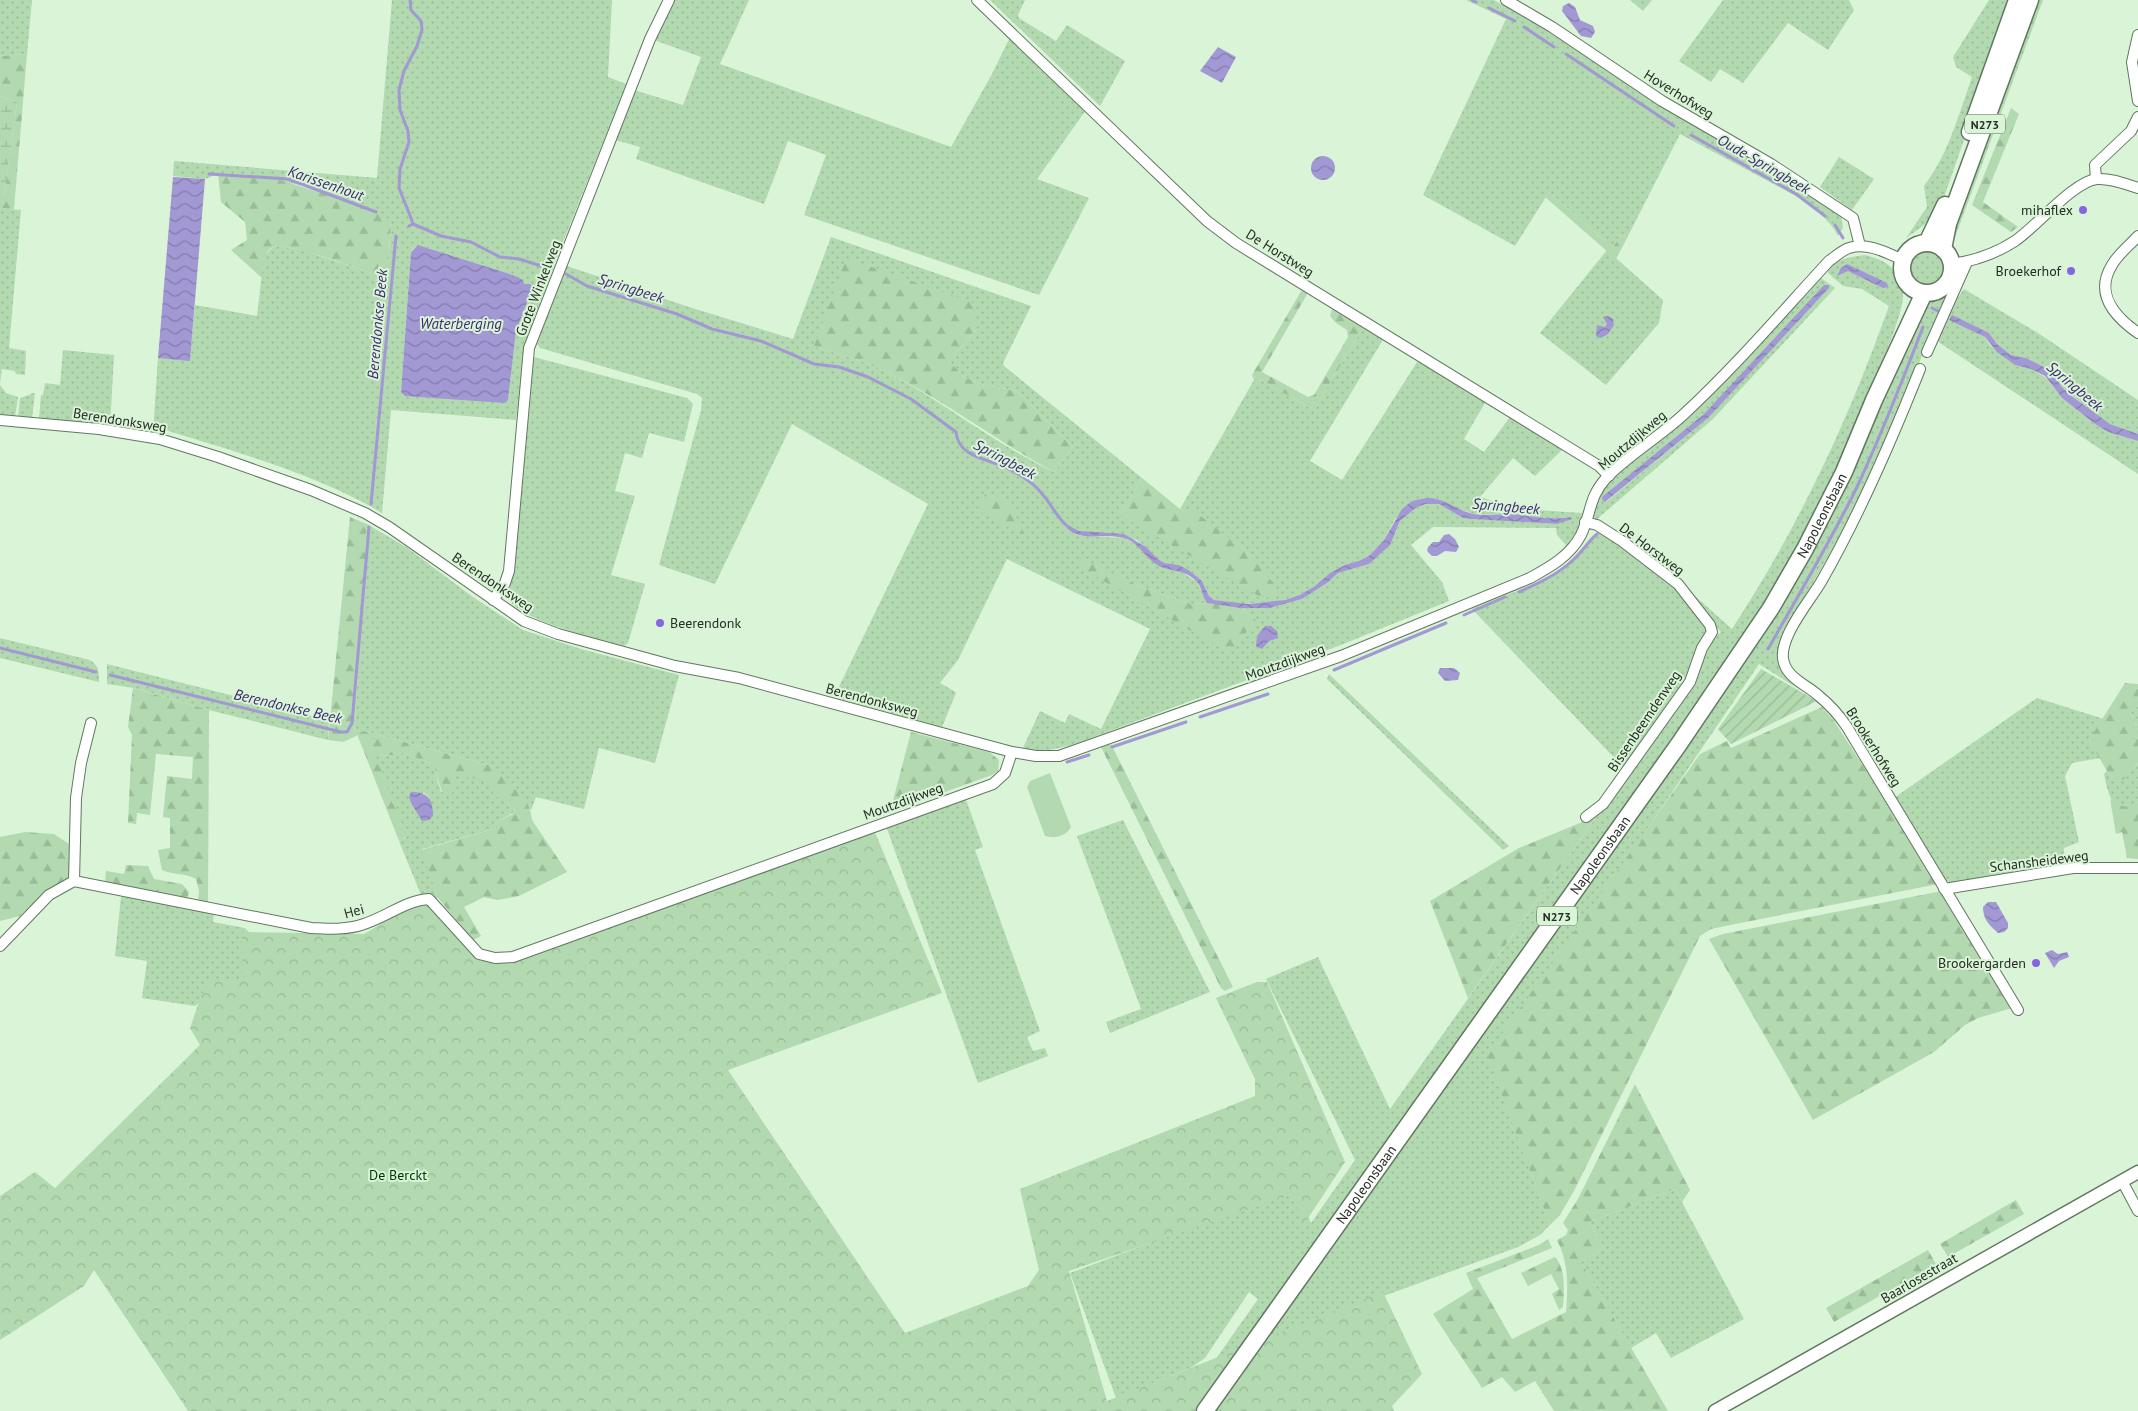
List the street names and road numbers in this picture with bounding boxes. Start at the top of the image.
street label: Hoverhofweg [1641,65,1717,123]
road number: N273 [1965,115,2005,134]
street label: De Horstweg [1243,225,1317,281]
street label: Grote Winkelweg [511,237,565,339]
street label: Berendonksweg [72,404,168,436]
street label: Moutzdijkweg [1594,406,1670,474]
street label: Napoleonsbaan [1793,470,1851,561]
street label: De Horstweg [1616,519,1688,579]
street label: Berendonksweg [449,548,537,616]
street label: Moutzdijkweg [1243,639,1327,685]
street label: Bissenbeemdenweg [1603,667,1685,775]
street label: Berendonksweg [824,679,920,721]
street label: Brookerhofweg [1842,704,1906,790]
street label: Moutzdijkweg [861,778,945,824]
street label: Napoleonsbaan [1566,812,1634,898]
street label: Schansheideweg [1989,846,2089,876]
street label: Hei [342,900,366,922]
road number: N273 [1537,906,1577,926]
street label: Napoleonsbaan [1332,1141,1400,1227]
street label: Baarlosestraat [1877,1249,1961,1307]

